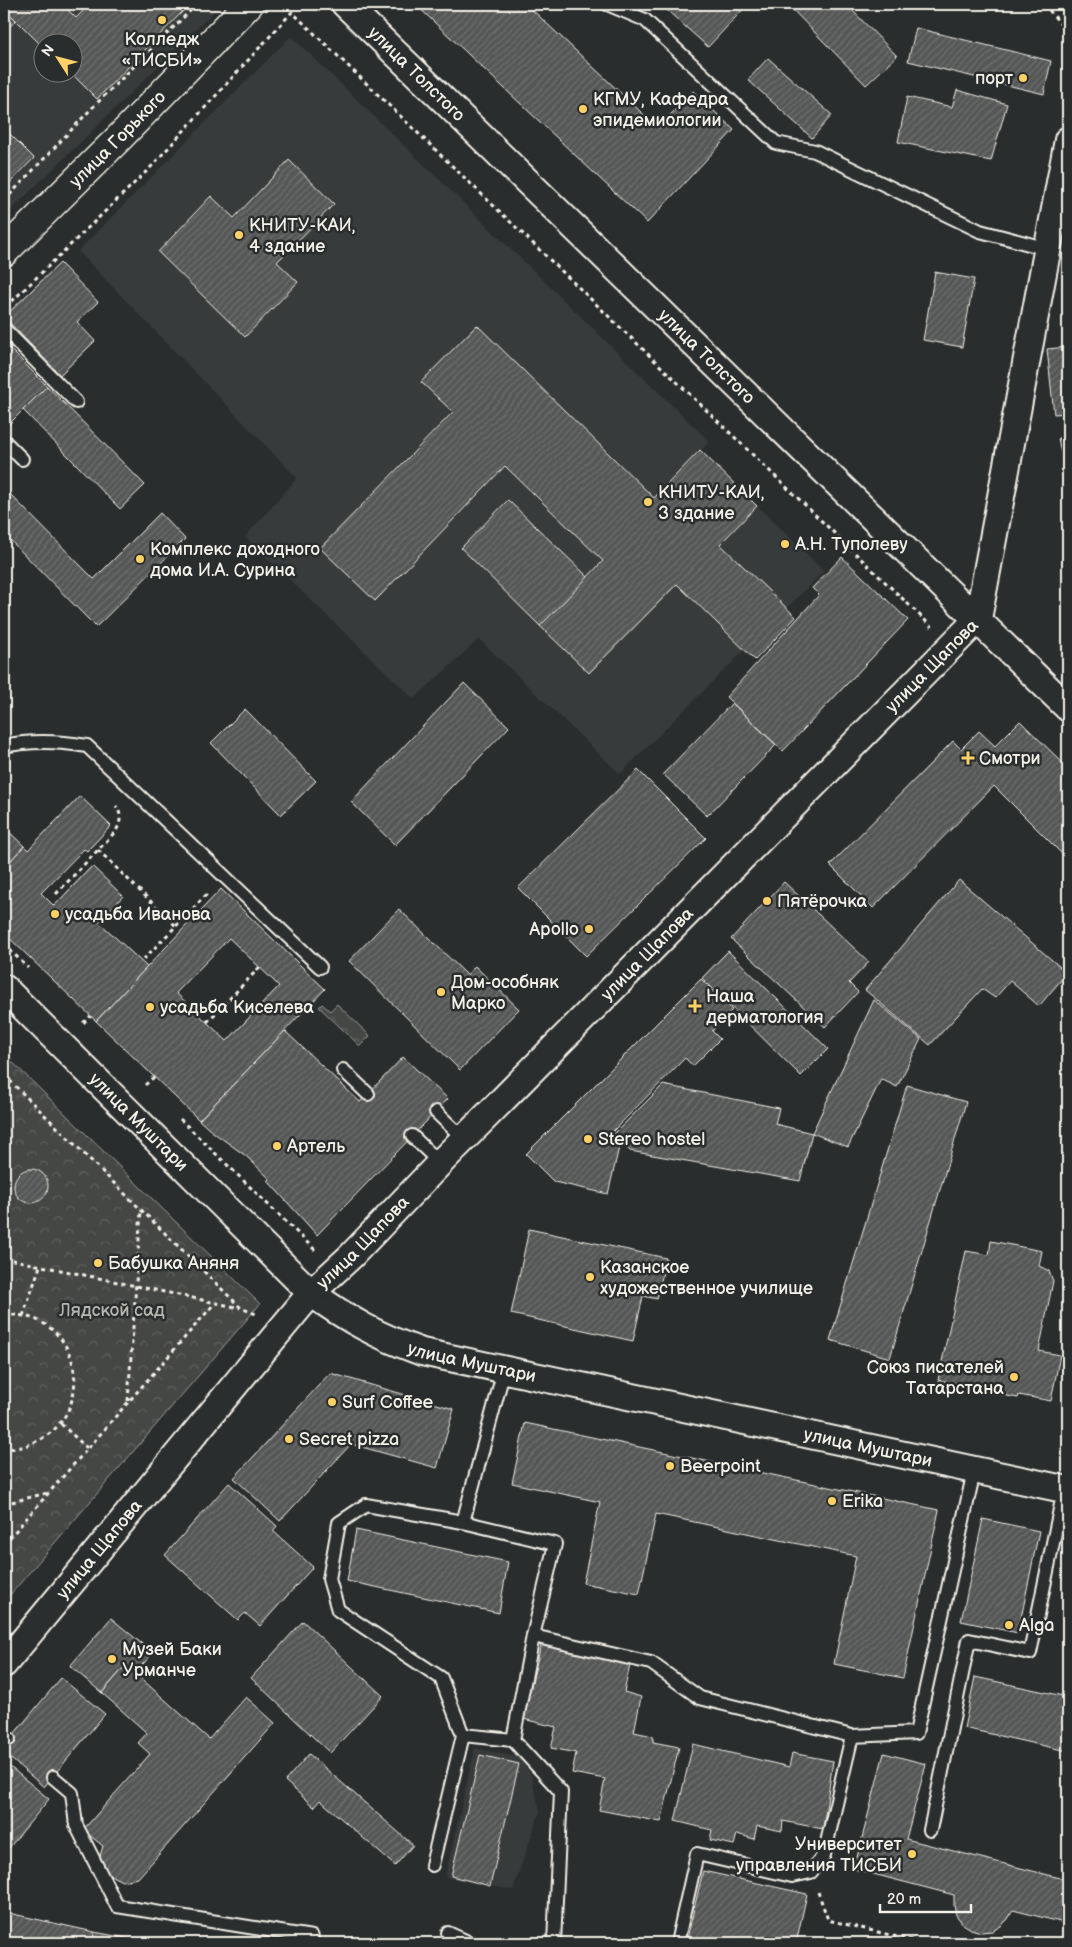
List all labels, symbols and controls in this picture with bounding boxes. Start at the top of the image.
marker: Колледж «ТИСБИ» [156,14,168,26]
street label: улица Толстого [364,22,469,126]
place label: Колледж «ТИСБИ» [121,29,203,71]
north arrow [32,32,82,82]
text: N [38,41,58,60]
place label: порт [975,68,1014,89]
marker: порт [1017,72,1029,84]
street label: улица Горького [65,86,170,192]
place label: КГМУ, Кафедра эпидемиологии [593,89,729,131]
marker: КГМУ, Кафедра эпидемиологии [577,103,589,115]
place label: КНИТУ-КАИ, 4 здание [249,215,355,257]
marker: КНИТУ-КАИ, 4 здание [233,229,245,241]
street label: улица Толстого [654,305,760,408]
place label: КНИТУ-КАИ, 3 здание [658,482,764,524]
marker: КНИТУ-КАИ, 3 здание [642,496,654,508]
place label: А.Н. Туполеву [794,534,908,555]
marker: А.Н. Туполеву [779,538,791,550]
place label: Комплекс доходного дома И.А. Сурина [150,539,320,581]
marker: Комплекс доходного дома И.А. Сурина [134,553,146,565]
street label: улица Щапова [881,615,983,717]
place label: Смотри [979,748,1041,769]
marker: Смотри [961,751,975,765]
place label: Пятёрочка [777,891,868,912]
marker: Пятёрочка [761,895,773,907]
street label: улица Щапова [596,902,698,1005]
place label: усадьба Иванова [65,904,211,925]
marker: усадьба Иванова [49,908,61,920]
place label: Apollo [529,919,579,940]
marker: Apollo [583,923,595,935]
place label: Дом-особняк Марко [451,972,559,1014]
marker: Дом-особняк Марко [435,986,447,998]
place label: Наша дерматология [706,986,824,1028]
place label: усадьба Киселева [160,997,314,1018]
marker: Наша дерматология [688,999,702,1013]
marker: усадьба Киселева [144,1001,156,1013]
street label: улица Муштари [85,1068,193,1175]
place label: Stereo hostel [598,1129,705,1150]
marker: Stereo hostel [582,1133,594,1145]
place label: Артель [286,1136,345,1157]
marker: Артель [271,1140,283,1152]
street label: улица Щапова [312,1191,414,1293]
place label: Бабушка Аняня [108,1253,239,1274]
marker: Бабушка Аняня [92,1257,104,1269]
place label: Казанское художественное училище [600,1257,813,1299]
marker: Казанское художественное училище [584,1271,596,1283]
park label: Лядской сад [58,1300,165,1321]
street label: улица Муштари [405,1337,538,1387]
place label: Союз писателей Татарстана [867,1357,1004,1399]
marker: Союз писателей Татарстана [1008,1371,1020,1383]
place label: Surf Coffee [342,1392,434,1413]
marker: Surf Coffee [326,1396,338,1408]
street label: улица Муштари [802,1423,934,1471]
place label: Secret pizza [299,1429,399,1450]
marker: Secret pizza [283,1433,295,1445]
place label: Beerpoint [680,1456,761,1477]
marker: Beerpoint [664,1460,676,1472]
place label: Erika [842,1491,883,1512]
street label: улица Щапова [52,1495,146,1603]
marker: Erika [826,1495,838,1507]
place label: Alga [1019,1615,1055,1636]
marker: Alga [1003,1619,1015,1631]
place label: Музей Баки Урманче [122,1639,222,1681]
marker: Музей Баки Урманче [106,1653,118,1665]
place label: Университет управления ТИСБИ [736,1834,903,1876]
marker: Университет управления ТИСБИ [906,1848,918,1860]
scale bar [880,1882,971,1914]
text: 20 m [887,1890,921,1909]

